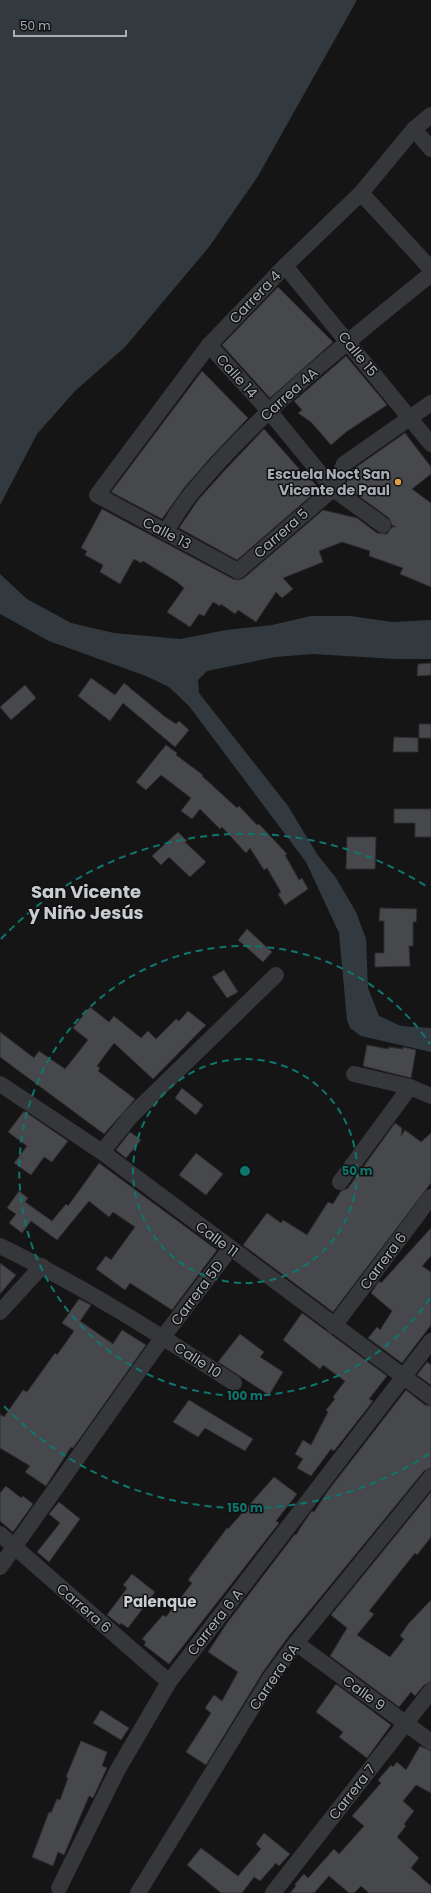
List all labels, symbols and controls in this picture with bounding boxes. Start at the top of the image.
scale bar [14,12,126,38]
text: 50 m [20,17,51,34]
street label: Carrera 4 [225,266,285,328]
street label: Calle 15 [334,327,382,381]
street label: Calle 14 [212,350,262,402]
street label: Carrea 4A [256,363,322,425]
place label: Escuela Noct San Vicente de Paul [267,464,390,500]
marker: Escuela Noct San Vicente de Paul [393,477,403,487]
street label: Carrera 5 [249,504,313,562]
street label: Calle 13 [139,512,195,554]
district label: San Vicente y Niño Jesús [27,879,144,925]
text: 50 m [342,1162,373,1179]
centre of rings [238,1164,252,1178]
street label: Calle 11 [192,1216,242,1262]
street label: Carrera 6 [355,1228,411,1294]
street label: Carrera 5D [166,1256,228,1330]
street label: Calle 10 [170,1337,226,1383]
text: 100 m [227,1387,263,1404]
text: 150 m [227,1499,263,1516]
street label: Carrera 6 [52,1579,116,1637]
street label: Carrera 6 A [183,1584,247,1660]
district label: Palenque [124,1591,196,1612]
street label: Carrera 6A [244,1640,304,1714]
street label: Calle 9 [339,1671,389,1715]
street label: Carrera 7 [324,1760,380,1824]

